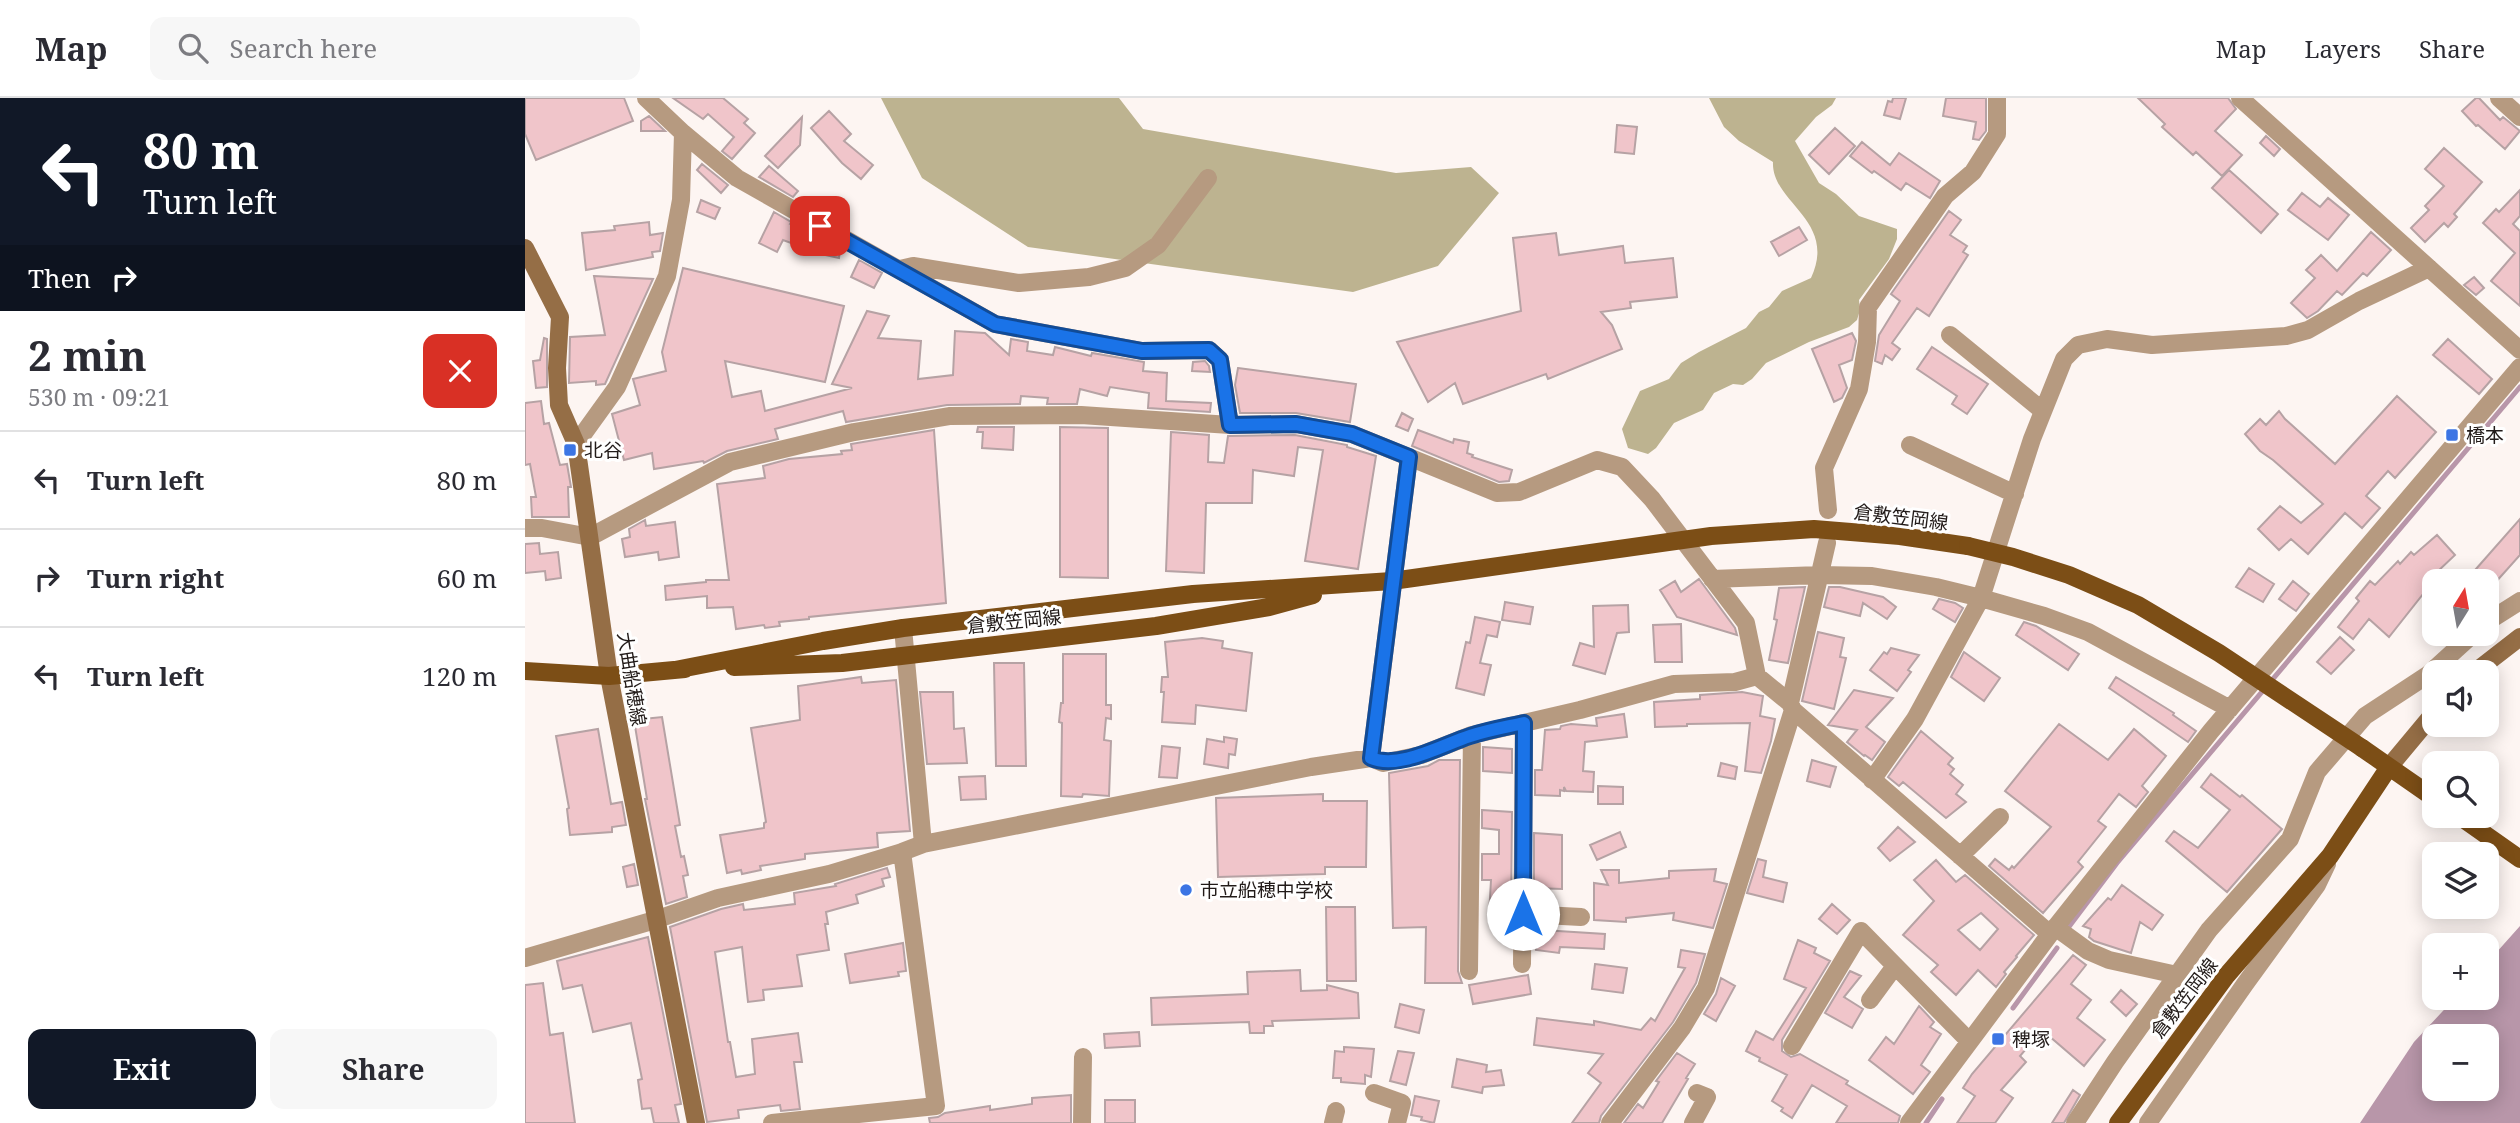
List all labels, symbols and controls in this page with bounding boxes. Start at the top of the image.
search box [150,17,640,80]
text: Map [35,26,108,71]
icon: search [174,29,212,67]
text: Search here [230,30,377,66]
text: Map [2216,32,2267,65]
text: Layers [2305,32,2381,65]
text: Share [2419,32,2485,65]
text: 80 m [143,117,259,183]
icon: left [28,126,119,217]
text: Turn left [143,180,277,223]
pin [790,196,850,256]
icon: arrive [801,207,839,245]
icon: right [105,259,143,297]
text: Then [28,260,91,296]
text: 2 min [28,326,147,383]
button: close [423,334,497,408]
text: 530 m · 09:21 [28,381,170,413]
place label: 橋本 [2466,422,2504,448]
marker: 橋本 [2444,427,2460,443]
place label: 北谷 [584,437,622,463]
marker: 北谷 [562,442,578,458]
icon: left [28,461,66,499]
text: Turn left [87,462,204,498]
text: 80 m [437,462,497,498]
street label: 倉敷笠岡線 [1852,498,1950,536]
icon: right [28,559,66,597]
text: Turn right [87,560,224,596]
text: 60 m [437,560,497,596]
north arrow [2422,569,2499,646]
map controls [2422,569,2499,1101]
street label: 倉敷笠岡線 [965,603,1063,639]
street label: 大曲船穂線 [612,630,652,728]
icon: left [28,657,66,695]
text: Turn left [87,658,204,694]
text: 120 m [422,658,497,694]
button: sound [2422,660,2499,737]
button: search [2422,751,2499,828]
button: layers [2422,842,2499,919]
place label: 市立船穂中学校 [1200,877,1333,903]
position arrow [1486,877,1560,951]
marker: 市立船穂中学校 [1178,882,1194,898]
button: + [2422,933,2499,1010]
street label: 倉敷笠岡線 [2145,953,2223,1043]
button: − [2422,1024,2499,1101]
place label: 稗塚 [2012,1026,2050,1052]
button: Exit [28,1029,256,1109]
button: Share [270,1029,497,1109]
marker: 稗塚 [1990,1031,2006,1047]

